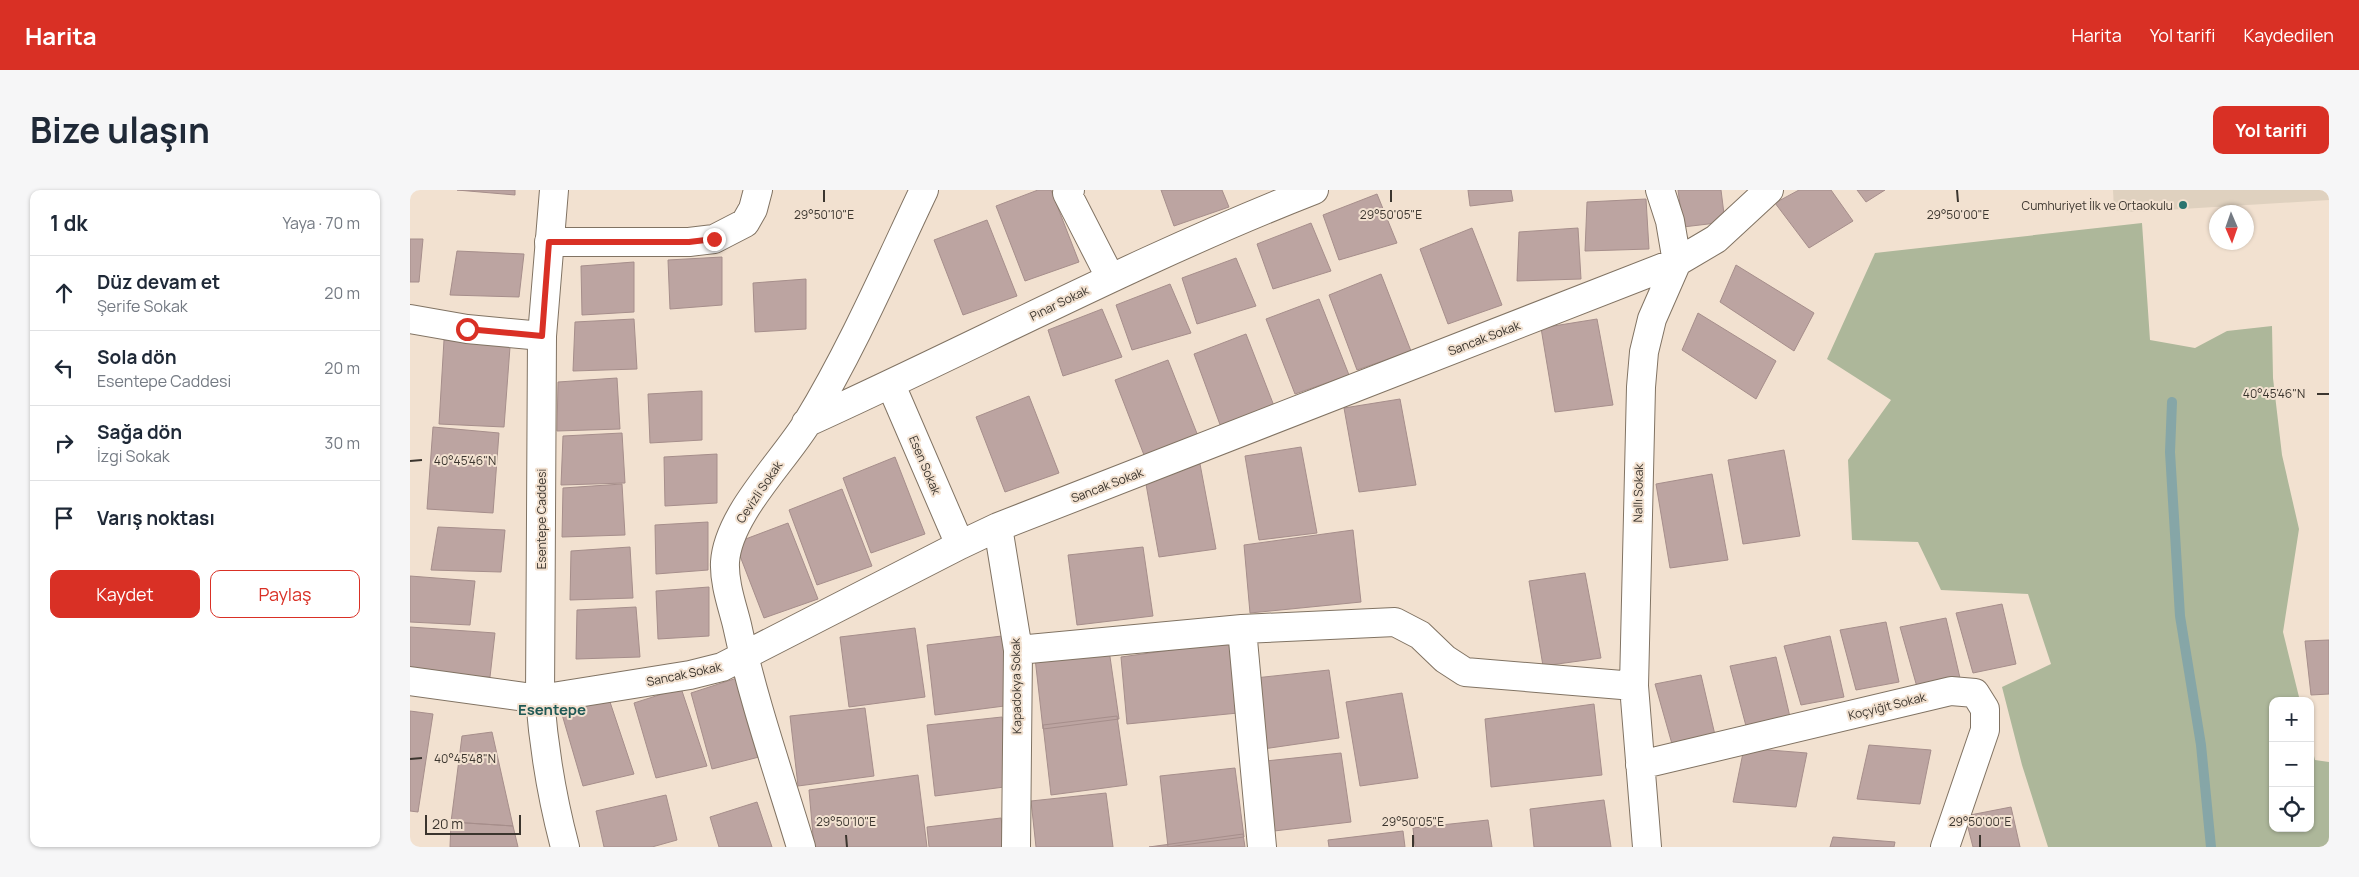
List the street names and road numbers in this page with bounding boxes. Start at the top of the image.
street label: Pınar Sokak [1027,281,1092,325]
street label: Sancak Sokak [1446,316,1523,360]
street label: Esen Sokak [905,433,945,498]
street label: Cevizli Sokak [732,457,787,526]
street label: Nallı Sokak [1629,462,1647,523]
street label: Sancak Sokak [1069,463,1146,507]
street label: Esentepe Caddesi [533,469,550,569]
street label: Kapadokya Sokak [1007,637,1025,734]
street label: Sancak Sokak [645,658,724,690]
street label: Koçyiğit Sokak [1846,688,1929,724]

